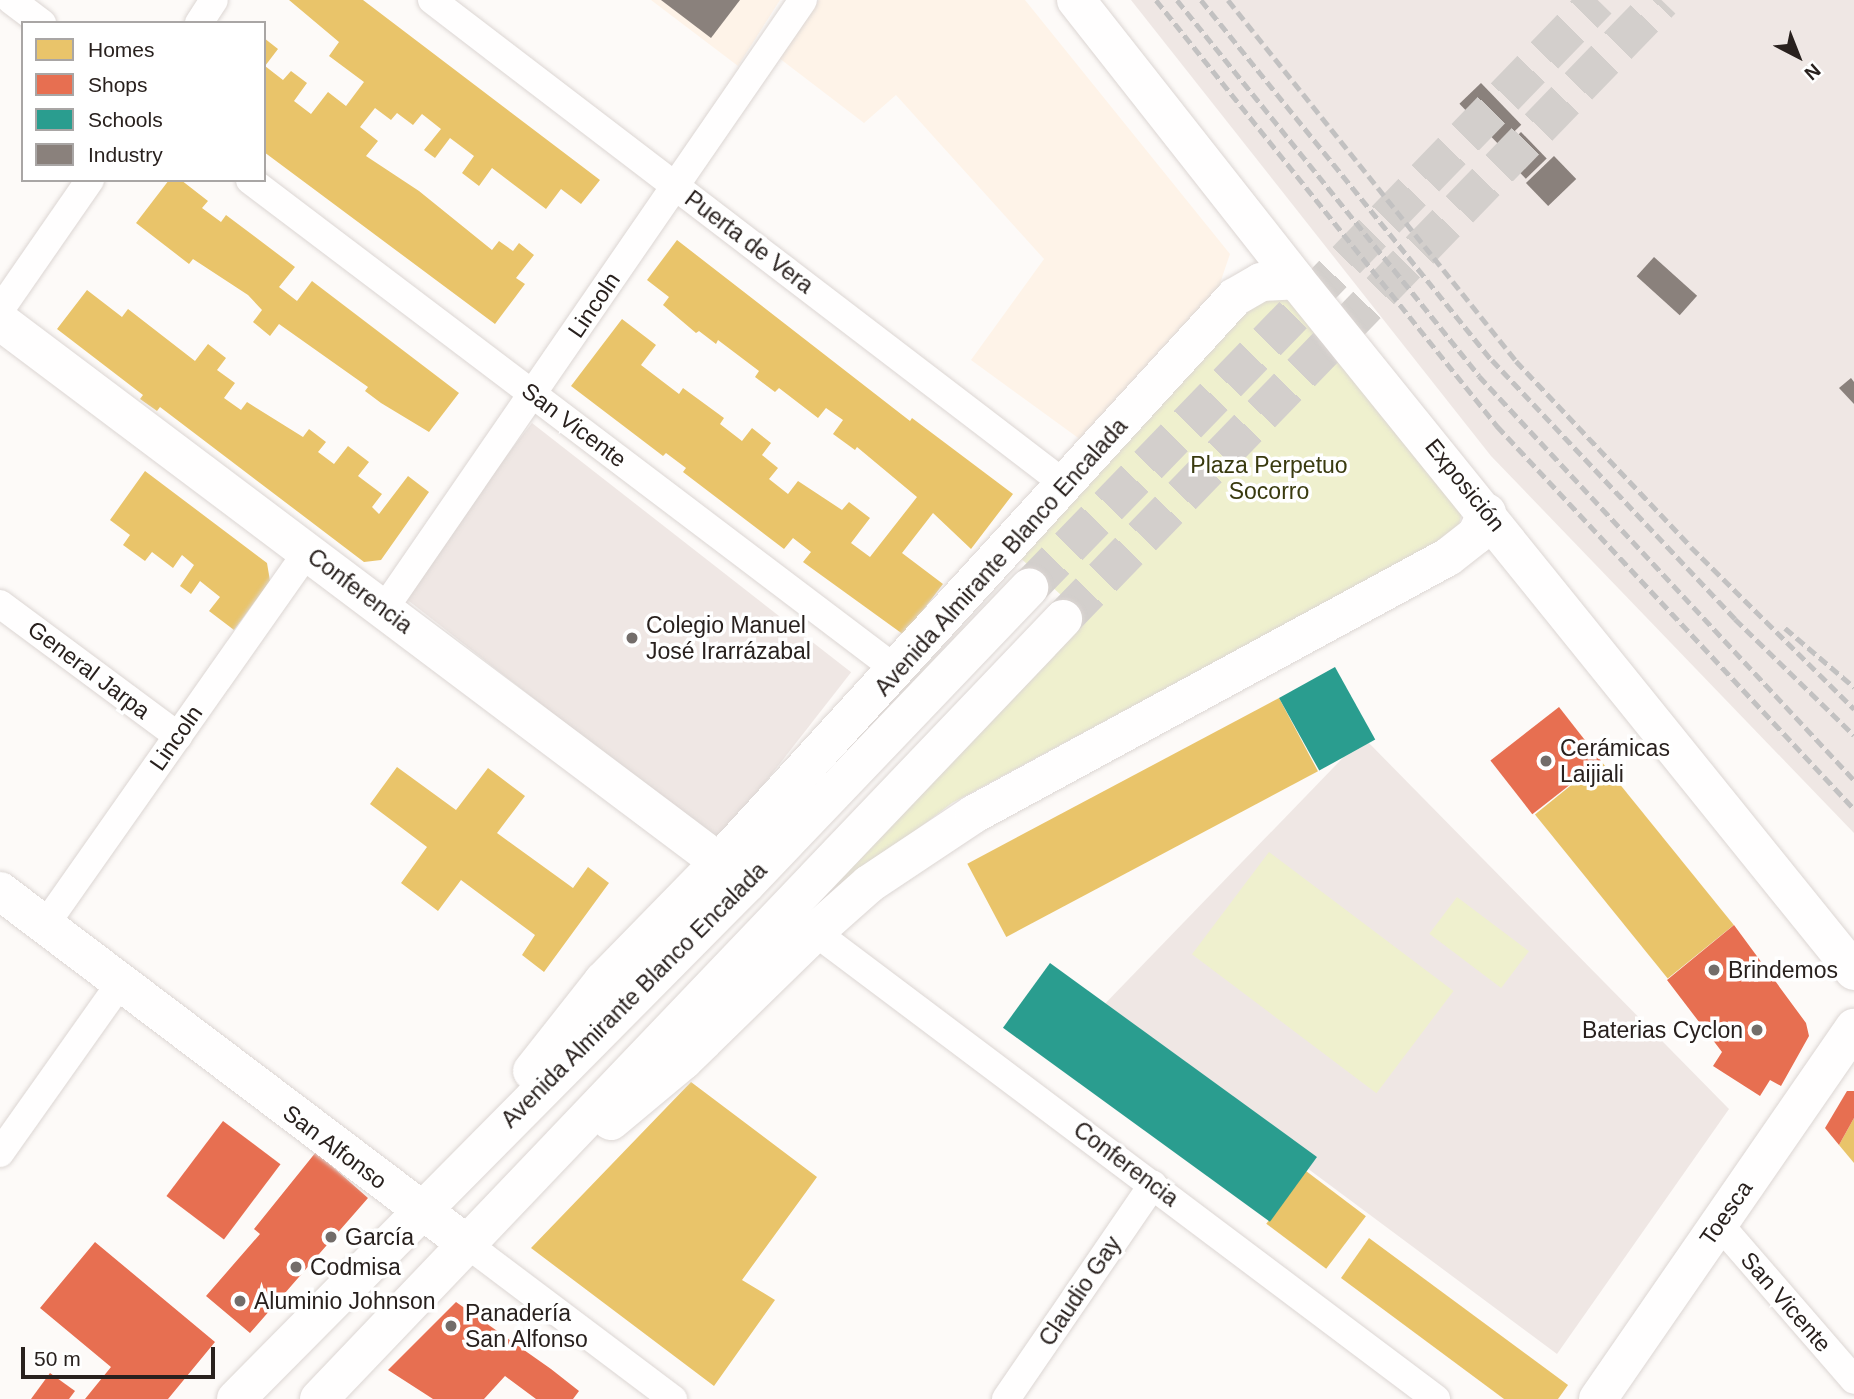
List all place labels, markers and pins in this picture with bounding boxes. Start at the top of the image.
place label: Colegio Manuel José Irarrázabal [646,611,811,665]
marker: Colegio Manuel José Irarrázabal [624,630,640,646]
place label: Cerámicas Laijiali [1560,734,1670,788]
marker: Cerámicas Laijiali [1538,753,1554,769]
place label: Brindemos [1728,956,1838,984]
marker: Brindemos [1706,962,1722,978]
place label: Baterias Cyclon [1582,1016,1743,1044]
marker: Baterias Cyclon [1749,1022,1765,1038]
place label: García [345,1223,414,1251]
marker: García [323,1229,339,1245]
place label: Codmisa [310,1253,401,1281]
marker: Codmisa [288,1259,304,1275]
place label: Aluminio Johnson [254,1287,436,1315]
marker: Aluminio Johnson [232,1293,248,1309]
place label: Panadería San Alfonso [465,1299,589,1353]
marker: Panadería San Alfonso [443,1318,459,1334]

